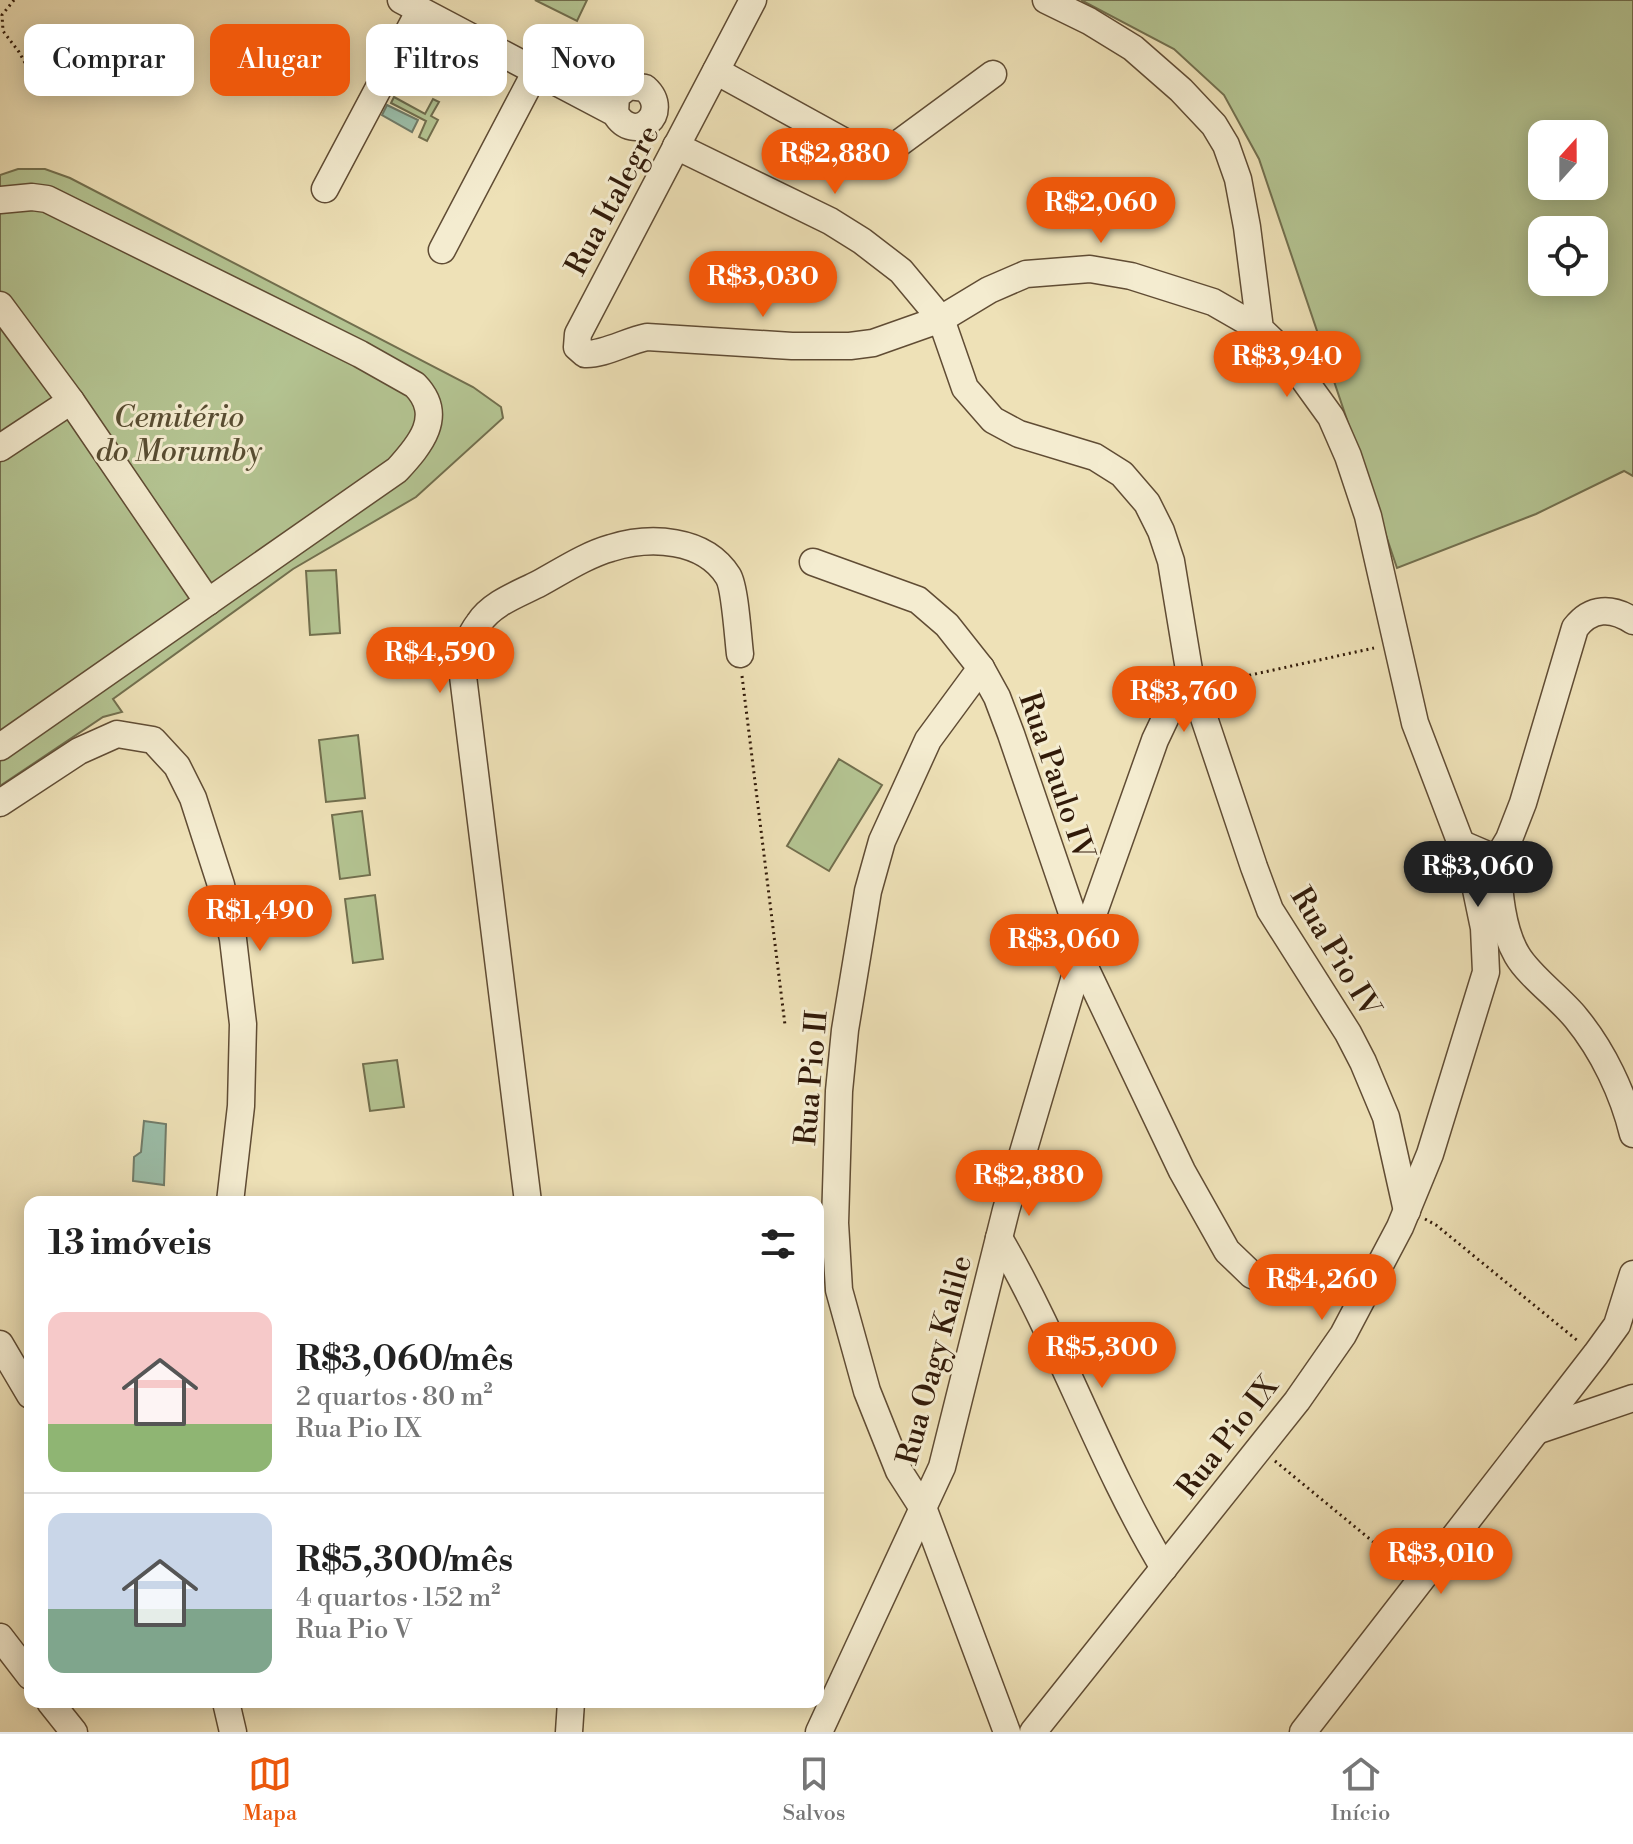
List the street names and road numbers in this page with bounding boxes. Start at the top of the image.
street label: Rua Italegre [557,119,668,282]
street label: Rua Paulo IV [1010,687,1103,866]
street label: Rua Pio IV [1281,880,1389,1025]
street label: Rua Pio II [787,1008,837,1147]
street label: Rua Oagy Kalile [889,1251,981,1469]
street label: Rua Pio IX [1168,1368,1288,1506]

